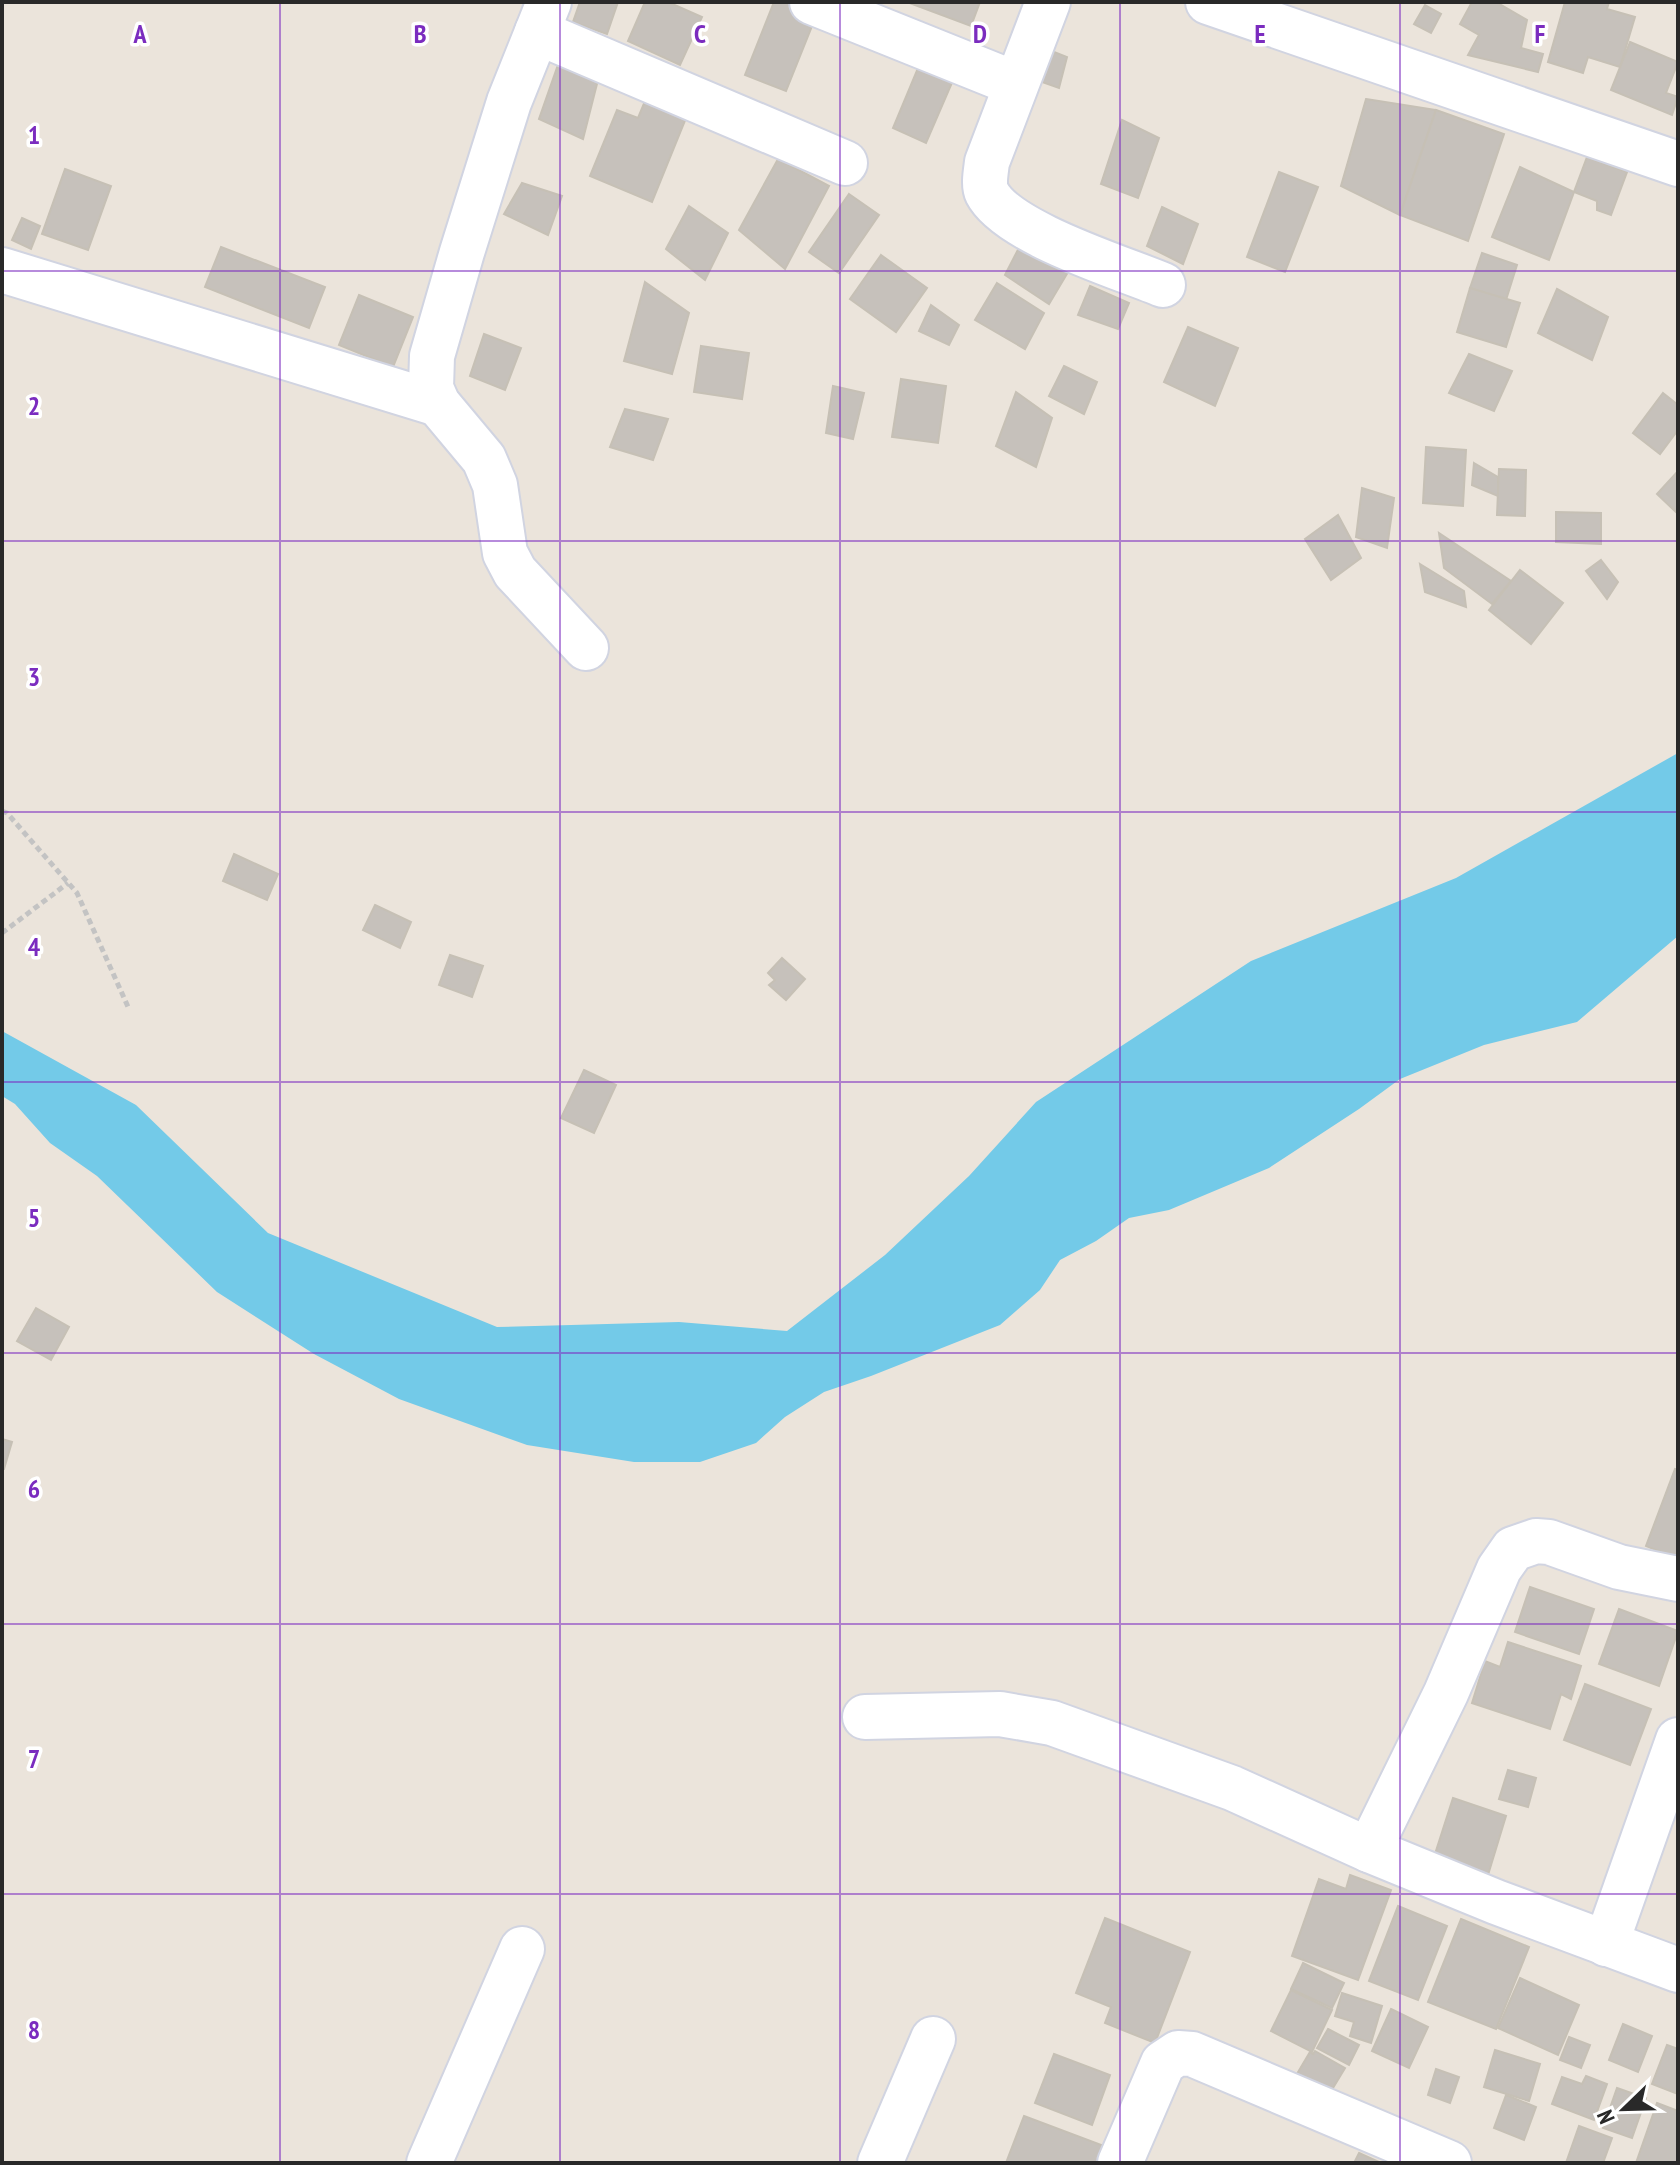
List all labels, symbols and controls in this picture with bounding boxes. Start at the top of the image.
text: A [132,17,147,50]
text: B [414,17,427,50]
text: C [694,17,706,50]
text: D [973,17,987,50]
text: E [1254,17,1266,50]
text: F [1535,17,1546,50]
text: 1 [28,118,40,151]
text: 2 [28,389,40,422]
text: 3 [28,660,40,693]
text: 4 [28,930,41,963]
text: 5 [28,1201,40,1234]
text: 6 [28,1472,40,1505]
text: 7 [28,1742,40,1775]
text: 8 [28,2013,40,2046]
north arrow [1584,2069,1664,2149]
text: N [1590,2106,1621,2128]

